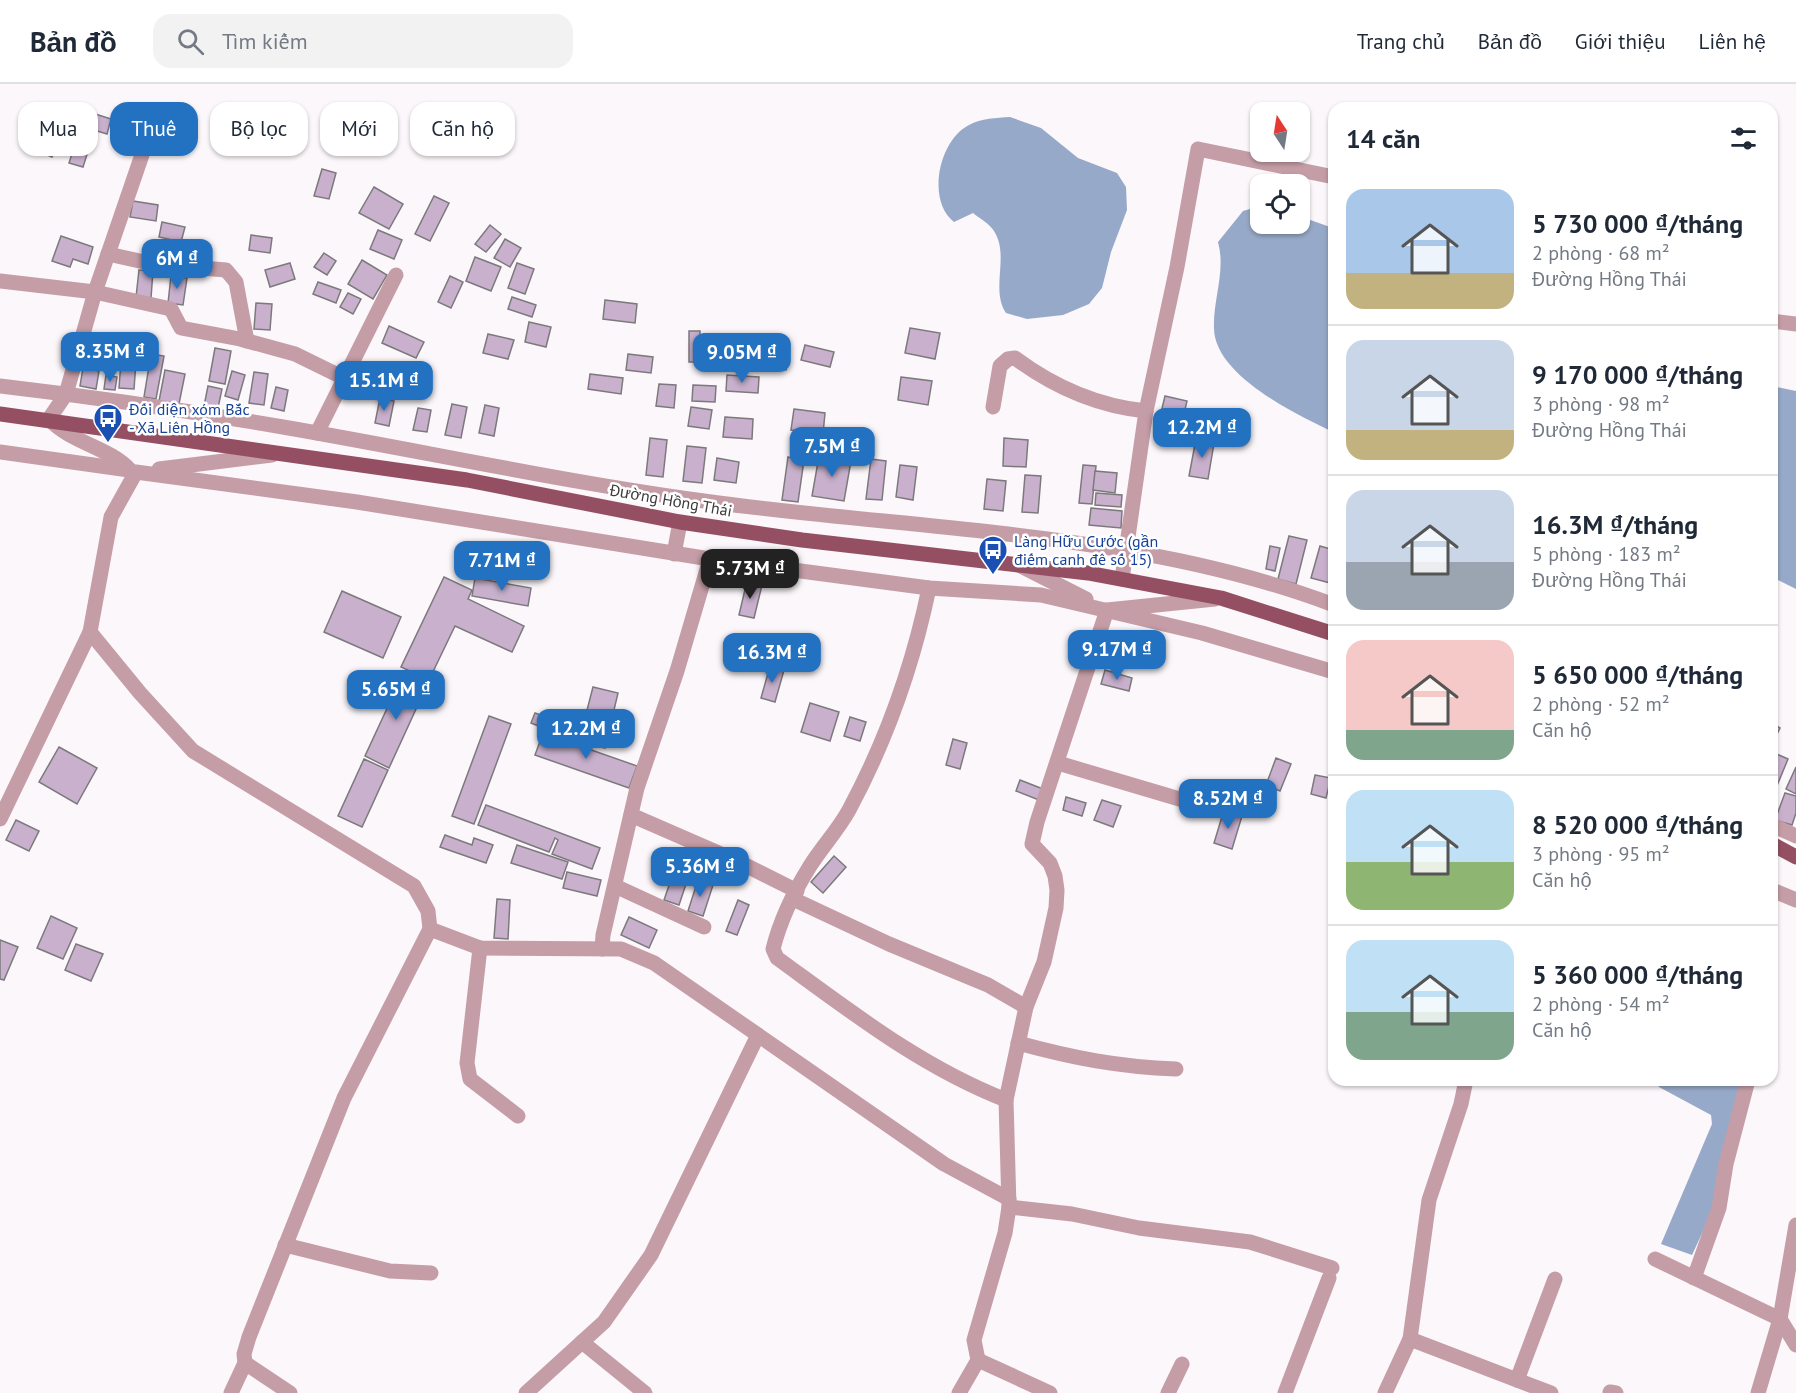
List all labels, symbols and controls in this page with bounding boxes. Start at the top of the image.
search box [153,14,573,68]
text: Bản đồ [30,23,117,60]
icon: search [174,25,207,58]
text: Tìm kiếm [222,27,308,55]
text: Trang chủ [1357,28,1445,55]
text: Bản đồ [1478,28,1542,55]
text: Giới thiệu [1575,28,1666,55]
text: Liên hệ [1699,28,1766,55]
chip: Mua [18,102,98,156]
chip: Thuê [110,102,198,156]
chip: Bộ lọc [210,102,308,156]
chip: Mới [320,102,398,156]
chip: Căn hộ [410,102,515,156]
north arrow [1250,102,1310,162]
map controls [1250,102,1310,234]
text: 14 căn [1346,122,1420,155]
icon: filters [1727,122,1760,155]
button: locate [1250,174,1310,234]
text: 5 730 000 ₫/tháng [1532,207,1743,240]
icon: home [1394,213,1466,285]
pin: 6M ₫ [141,239,213,290]
text: 2 phòng · 68 m² [1532,240,1670,266]
text: 6M ₫ [156,245,198,271]
text: Đường Hồng Thái [1532,266,1687,292]
pin: 8.35M ₫ [55,332,165,383]
pin: 9.05M ₫ [687,333,797,384]
text: 8.35M ₫ [75,338,145,364]
text: 9.05M ₫ [707,339,777,365]
text: 9 170 000 ₫/tháng [1532,358,1743,391]
pin: 15.1M ₫ [329,361,439,412]
icon: home [1394,364,1466,436]
text: 15.1M ₫ [349,367,419,393]
text: 3 phòng · 98 m² [1532,391,1670,417]
place label: Đối diện xóm Bắc - Xã Liên Hồng [128,399,250,437]
bus stop icon: Đối diện xóm Bắc - Xã Liên Hồng [92,402,124,444]
pin: 12.2M ₫ [1147,408,1257,459]
text: 12.2M ₫ [1167,414,1237,440]
text: Đường Hồng Thái [1532,417,1687,443]
pin: 7.5M ₫ [783,427,881,478]
text: 7.5M ₫ [804,433,860,459]
street label: Đường Hồng Thái [607,479,734,521]
text: 16.3M ₫/tháng [1532,508,1698,541]
icon: home [1394,514,1466,586]
place label: Làng Hữu Cước (gần điếm canh đê số 15) [1014,531,1158,569]
bus stop icon: Làng Hữu Cước (gần điếm canh đê số 15) [977,534,1009,576]
pin: 7.71M ₫ [447,541,557,592]
text: 5 phòng · 183 m² [1532,541,1681,567]
text: 7.71M ₫ [468,547,536,573]
pin: 5.73M ₫ [695,549,805,600]
text: 5.73M ₫ [715,555,785,581]
text: Đường Hồng Thái [1532,567,1687,593]
pin: 9.17M ₫ [1062,630,1172,681]
pin: 16.3M ₫ [717,633,827,684]
text: 9.17M ₫ [1082,636,1152,662]
text: 16.3M ₫ [737,639,807,665]
text: 5 650 000 ₫/tháng [1532,658,1743,691]
icon: home [1394,664,1466,736]
pin: 5.65M ₫ [341,670,451,721]
text: 5.65M ₫ [361,676,431,702]
text: 2 phòng · 52 m² [1532,691,1670,717]
pin: 12.2M ₫ [531,709,641,760]
text: 12.2M ₫ [551,715,621,741]
text: Căn hộ [1532,717,1592,743]
pin: 8.52M ₫ [1173,779,1283,830]
text: 8.52M ₫ [1193,785,1263,811]
text: 8 520 000 ₫/tháng [1532,808,1743,841]
icon: home [1394,814,1466,886]
text: 3 phòng · 95 m² [1532,841,1670,867]
pin: 5.36M ₫ [645,847,755,898]
text: 5.36M ₫ [665,853,735,879]
text: Căn hộ [1532,867,1592,893]
text: 5 360 000 ₫/tháng [1532,958,1743,991]
icon: home [1394,964,1466,1036]
text: 2 phòng · 54 m² [1532,991,1670,1017]
text: Căn hộ [1532,1017,1592,1043]

